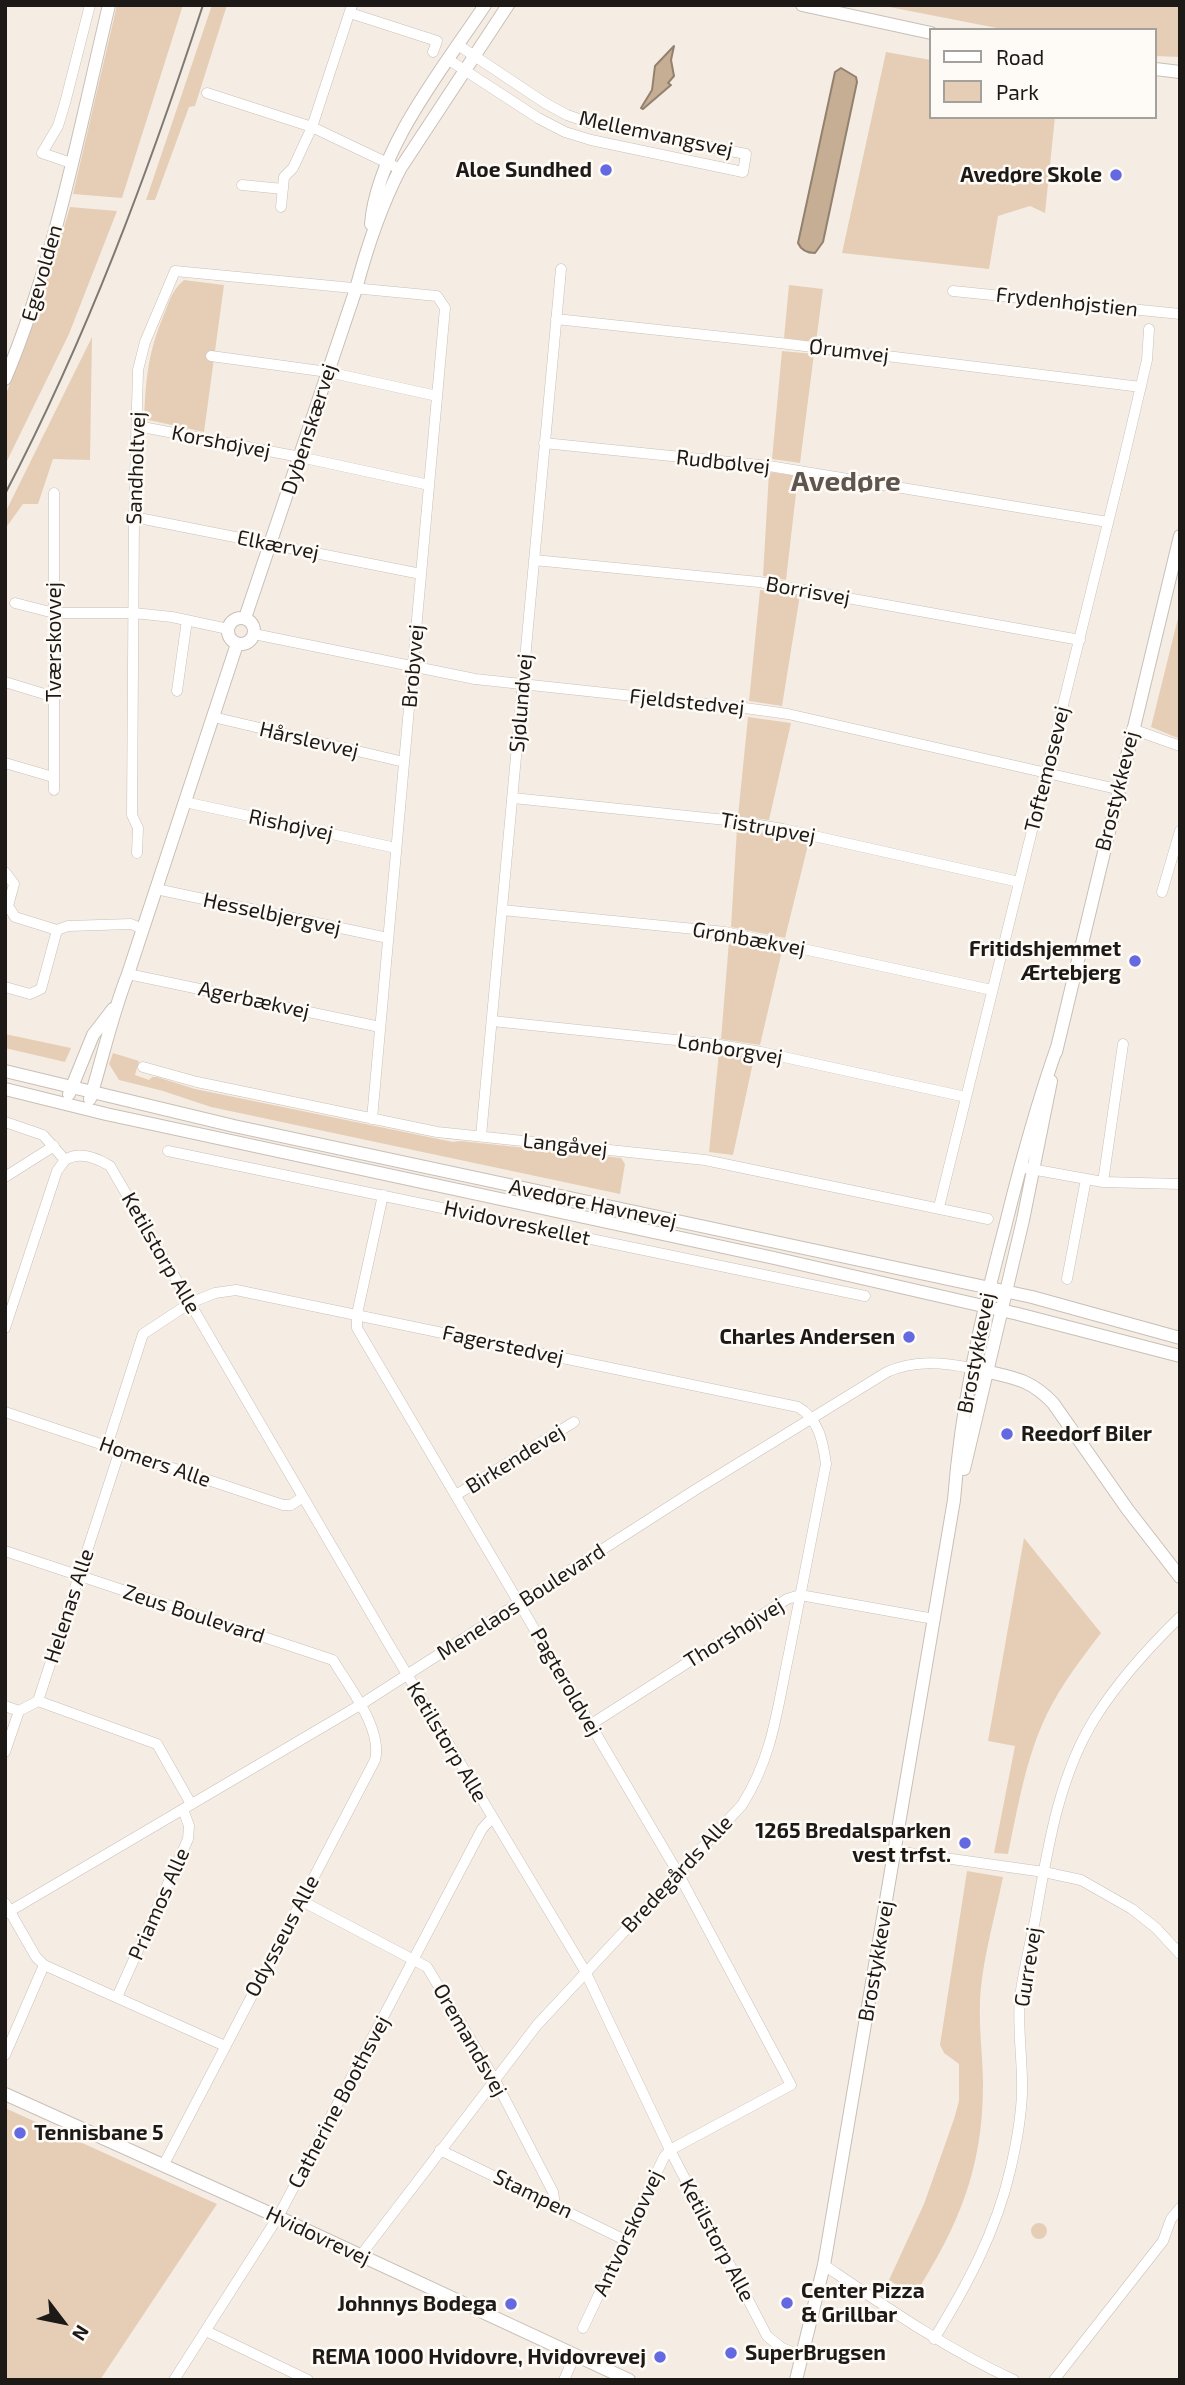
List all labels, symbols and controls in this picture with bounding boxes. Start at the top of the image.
legend [930,28,1157,119]
text: Road [996,44,1044,69]
text: Park [996,79,1039,104]
street label: Mellemvangsvej [577,105,735,163]
place label: Aloe Sundhed [456,157,592,183]
marker: Aloe Sundhed [598,162,614,178]
place label: Avedøre Skole [960,162,1102,188]
marker: Avedøre Skole [1108,167,1124,183]
street label: Egevolden [16,222,68,324]
street label: Frydenhøjstien [995,282,1139,322]
street label: Ørumvej [808,334,890,368]
street label: Dybenskærvej [276,360,342,498]
street label: Sandholtvej [121,411,151,525]
street label: Korshøjvej [169,420,273,464]
street label: Rudbølvej [675,445,771,479]
district label: Avedøre [791,465,901,499]
street label: Elkærvej [235,525,321,565]
street label: Borrisvej [764,571,852,611]
street label: Tværskovvej [41,582,67,702]
street label: Brobyvej [397,623,429,709]
street label: Sjølundvej [504,653,538,753]
street label: Fjeldstedvej [628,683,746,721]
street label: Toftemosevej [1019,703,1075,835]
street label: Hårslevvej [257,716,361,764]
street label: Brostykkevej [1090,728,1144,854]
street label: Rishøjvej [246,804,336,846]
street label: Tistrupvej [719,807,817,849]
street label: Hesselbjergvej [201,887,343,941]
street label: Grønbækvej [691,917,807,961]
place label: Fritidshjemmet Ærtebjerg [969,936,1121,986]
marker: Fritidshjemmet Ærtebjerg [1127,953,1143,969]
street label: Agerbækvej [196,976,312,1024]
street label: Lønborgvej [675,1028,785,1070]
street label: Langåvej [521,1128,609,1162]
street label: Avedøre Havnevej [507,1174,679,1234]
street label: Ketilstorp Alle [116,1188,206,1318]
street label: Hvidovreskellet [442,1195,592,1251]
street label: Brostykkevej [952,1290,1000,1416]
street label: Fagerstedvej [440,1320,566,1370]
place label: Charles Andersen [719,1324,895,1350]
marker: Charles Andersen [901,1329,917,1345]
street label: Birkendevej [461,1419,569,1499]
place label: Reedorf Biler [1021,1421,1152,1447]
marker: Reedorf Biler [999,1426,1015,1442]
street label: Homers Alle [96,1431,214,1493]
street label: Menelaos Boulevard [432,1538,610,1666]
street label: Helenas Alle [39,1546,99,1666]
street label: Zeus Boulevard [120,1579,268,1649]
street label: Thorshøjvej [680,1593,788,1673]
street label: Pagteroldvej [525,1623,607,1741]
street label: Ketilstorp Alle [401,1677,493,1807]
street label: Bredegårds Alle [616,1810,738,1938]
place label: 1265 Bredalsparken vest trfst. [755,1818,951,1868]
marker: 1265 Bredalsparken vest trfst. [957,1835,973,1851]
street label: Priamos Alle [123,1844,195,1964]
street label: Odysseus Alle [239,1871,325,2001]
street label: Brostykkevej [853,1898,899,2024]
street label: Gurrevej [1009,1925,1047,2009]
street label: Oremandsvej [428,1979,512,2101]
street label: Catherine Boothsvej [283,2011,395,2193]
place label: Tennisbane 5 [34,2120,164,2146]
marker: Tennisbane 5 [12,2125,28,2141]
street label: Stampen [489,2164,577,2224]
street label: Antvorskovvej [588,2166,668,2300]
street label: Ketilstorp Alle [674,2174,760,2306]
street label: Hvidovrevej [262,2201,374,2271]
place label: Center Pizza & Grillbar [801,2278,925,2328]
north arrow [28,2287,98,2357]
place label: Johnnys Bodega [337,2291,497,2317]
marker: Center Pizza & Grillbar [779,2295,795,2311]
marker: Johnnys Bodega [503,2296,519,2312]
text: N [68,2321,95,2345]
place label: SuperBrugsen [745,2340,886,2366]
place label: REMA 1000 Hvidovre, Hvidovrevej [312,2344,646,2370]
marker: SuperBrugsen [723,2345,739,2361]
marker: REMA 1000 Hvidovre, Hvidovrevej [652,2349,668,2365]

